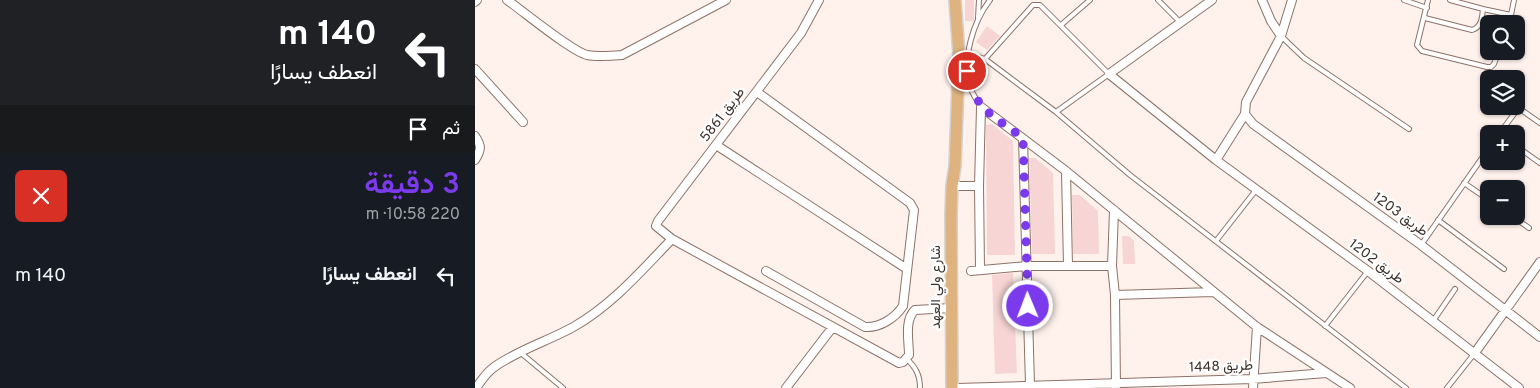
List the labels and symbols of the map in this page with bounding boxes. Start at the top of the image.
pin [946,50,988,92]
street label: طريق 5861 [697,84,749,146]
street label: طريق 1203 [1369,189,1431,241]
street label: طريق 1202 [1345,236,1407,288]
street label: شارع ولي العهد [928,245,947,329]
position arrow [1001,279,1053,331]
street label: طريق 1448 [1189,357,1253,377]

